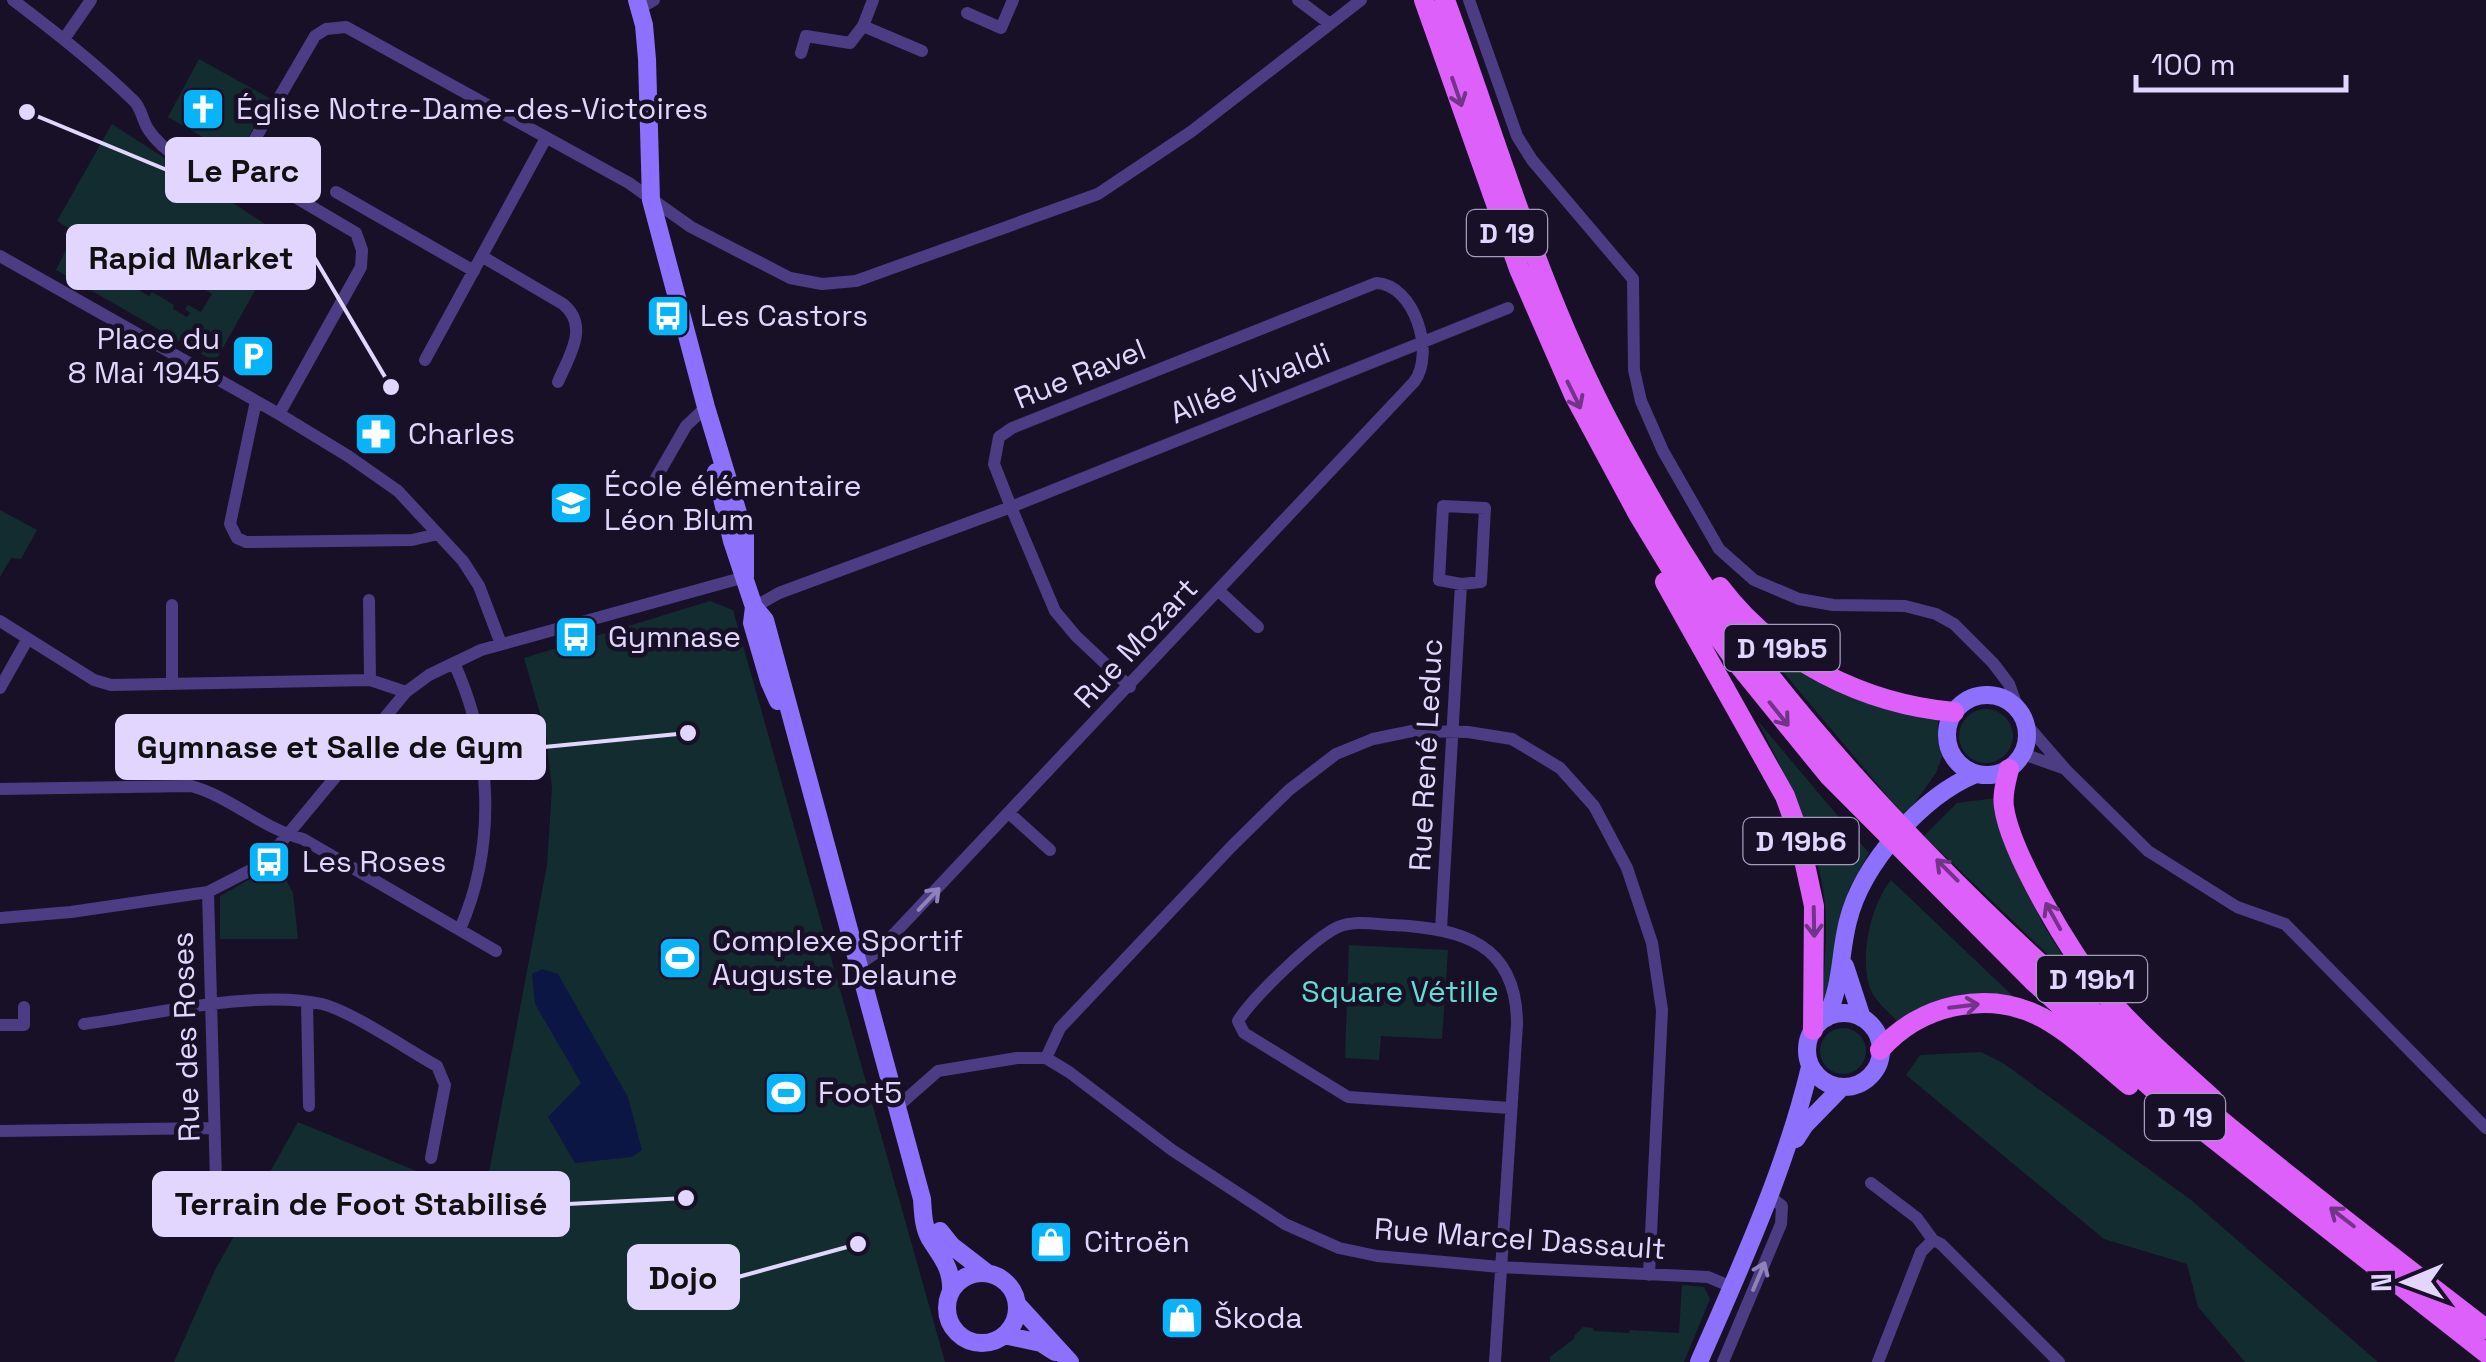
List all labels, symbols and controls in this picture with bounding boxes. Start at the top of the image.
scale bar [2136,30,2346,92]
text: 100 m [2151,45,2236,84]
one-way arrow [1449,75,1467,106]
church icon: Église Notre-Dame-des-Victoires [180,86,226,132]
place label: Église Notre-Dame-des-Victoires [236,89,708,128]
callout: Le Parc [167,139,319,201]
text: Le Parc [187,151,299,191]
road number: D 19 [1467,210,1547,256]
callout: Rapid Market [68,226,314,288]
text: Rapid Market [88,238,294,278]
bus stop icon: Les Castors [645,293,691,339]
place label: Les Castors [700,296,868,335]
place label: Place du 8 Mai 1945 [68,319,220,392]
street label: Rue Ravel [1008,329,1151,418]
parking icon: Place du 8 Mai 1945 [230,333,276,379]
street label: Allée Vivaldi [1164,333,1336,432]
one-way arrow [1566,379,1585,409]
pharmacy icon: Charles [353,411,399,457]
place label: Charles [408,414,515,453]
place label: École élémentaire Léon Blum [604,466,861,539]
school or university icon: École élémentaire Léon Blum [548,480,594,526]
street label: Rue Mozart [1065,569,1206,716]
bus stop icon: Gymnase [553,614,599,660]
place label: Gymnase [608,617,741,656]
road number: D 19b5 [1724,625,1840,671]
street label: Rue René Leduc [1400,638,1451,872]
one-way arrow [1768,700,1790,726]
callout: Gymnase et Salle de Gym [117,716,544,778]
text: Gymnase et Salle de Gym [136,727,524,767]
road number: D 19b6 [1744,818,1858,864]
bus stop icon: Les Roses [246,839,292,885]
place label: Les Roses [302,842,446,881]
one-way arrow [1935,859,1959,883]
one-way arrow [917,887,941,911]
one-way arrow [2042,902,2062,931]
one-way arrow [1804,906,1824,938]
place label: Complexe Sportif Auguste Delaune [712,921,963,994]
street label: Rue des Roses [162,931,209,1143]
sports icon: Complexe Sportif Auguste Delaune [657,935,703,981]
road number: D 19b1 [2037,956,2147,1002]
park label: Square Vétille [1301,972,1499,1011]
one-way arrow [1947,996,1980,1015]
sports icon: Foot5 [763,1070,809,1116]
place label: Foot5 [818,1073,902,1112]
road number: D 19 [2145,1094,2225,1140]
callout: Terrain de Foot Stabilisé [154,1173,568,1235]
text: Terrain de Foot Stabilisé [174,1184,548,1224]
one-way arrow [2329,1207,2356,1228]
street label: Rue Marcel Dassault [1373,1209,1667,1268]
shop icon: Citroën [1028,1219,1074,1265]
place label: Citroën [1084,1222,1190,1261]
north arrow [2356,1232,2456,1332]
callout: Dojo [629,1246,738,1308]
text: Dojo [648,1258,718,1298]
one-way arrow [1751,1261,1769,1292]
text: N [2363,1273,2399,1292]
shop icon: Škoda [1159,1295,1205,1341]
place label: Škoda [1214,1298,1303,1337]

